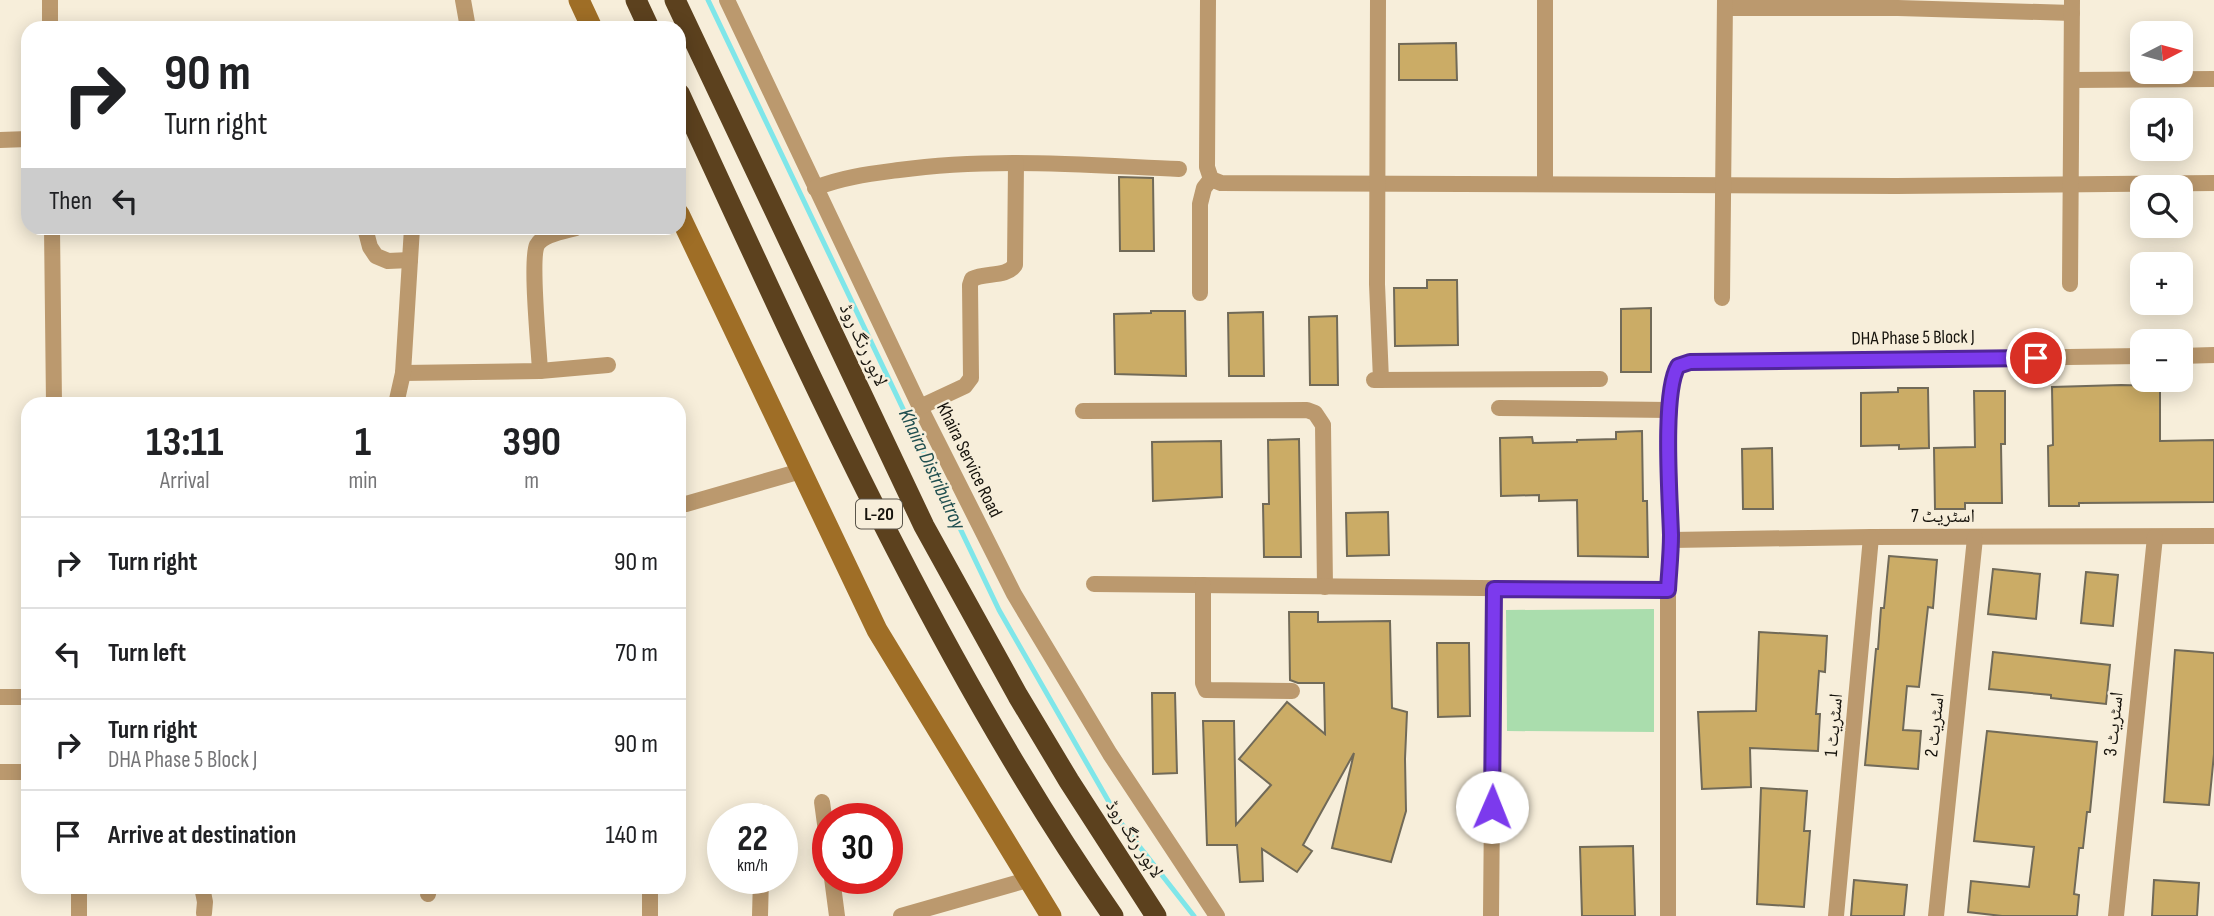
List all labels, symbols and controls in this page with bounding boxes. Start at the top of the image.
north arrow [2130,21,2193,84]
map controls [2130,21,2193,392]
text: 90 m [164,45,251,104]
icon: right [49,49,140,140]
button: sound [2130,98,2193,161]
text: Turn right [164,105,268,144]
button: search [2130,175,2193,238]
icon: left [106,182,144,220]
text: Then [49,186,92,217]
button: + [2130,252,2193,315]
street label: لاہور رنگ روڈ [834,300,892,390]
street label: DHA Phase 5 Block J [1851,325,1975,351]
pin [2006,328,2066,388]
button: − [2130,329,2193,392]
icon: arrive [2017,339,2055,377]
street label: Khaira Service Road [931,399,1007,521]
water label: Khaira Distributroy [893,405,971,534]
text: 13:11 [146,417,224,468]
text: 1 [355,417,371,468]
text: 390 [502,417,561,468]
text: Arrival [160,467,209,495]
text: min [348,467,377,495]
text: m [524,467,539,495]
road number: L-20 [856,500,902,528]
street label: اسٹریٹ 7 [1911,505,1975,528]
icon: right [49,544,87,582]
text: Turn right [108,547,197,578]
text: 90 m [614,547,658,578]
icon: left [49,635,87,673]
text: Turn left [108,638,186,669]
text: 70 m [615,638,658,669]
street label: اسٹریٹ 3 [2099,691,2129,757]
street label: اسٹریٹ 1 [1820,692,1848,758]
street label: اسٹریٹ 2 [1920,692,1950,758]
text: Turn right [108,715,197,746]
icon: right [49,726,87,764]
text: 90 m [614,729,658,760]
text: DHA Phase 5 Block J [108,746,257,774]
position arrow [1455,770,1529,844]
street label: لاہور رنگ روڈ [1100,796,1168,882]
speed limit sign: 30 [812,803,903,894]
icon: arrive [49,817,87,855]
text: 22 [737,818,768,861]
text: Arrive at destination [108,820,296,851]
text: 140 m [606,820,658,851]
text: km/h [737,855,768,876]

